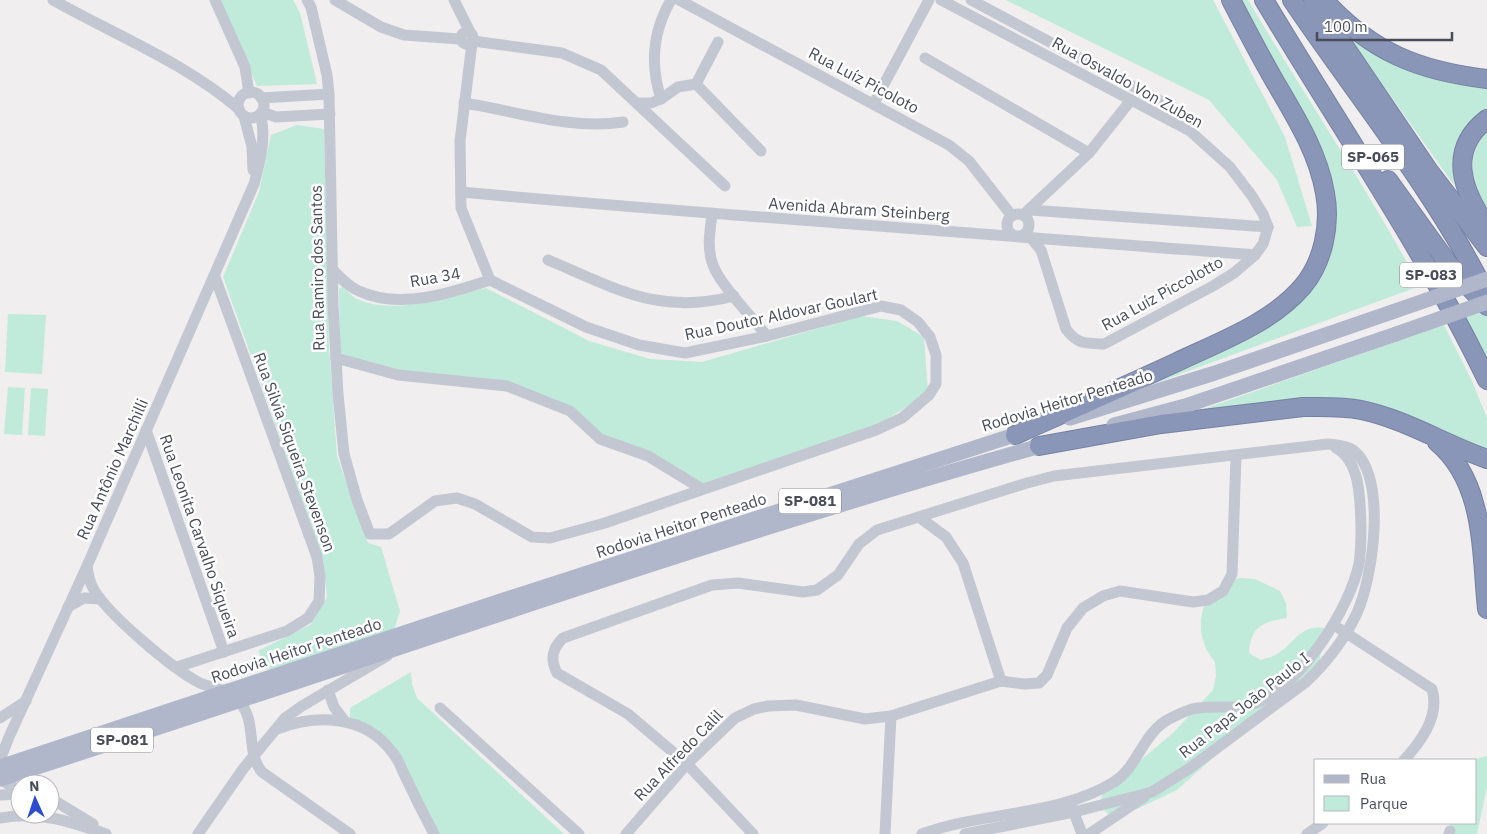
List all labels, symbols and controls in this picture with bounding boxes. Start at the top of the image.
scale bar [1317,10,1452,42]
text: 100 m [1324,17,1368,36]
street label: Rua Osvaldo Von Zuben [1049,32,1207,132]
street label: Rua Luíz Picoloto [805,42,923,118]
road number: SP-065 [1342,144,1404,170]
street label: Rua Ramiro dos Santos [306,185,328,351]
street label: Avenida Abram Steinberg [768,193,951,225]
street label: Rua Luíz Piccolotto [1098,251,1226,335]
road number: SP-083 [1400,262,1462,288]
street label: Rua 34 [408,263,462,291]
street label: Rua Doutor Aldovar Goulart [683,284,879,344]
street label: Rua Silvia Siqueira Stevenson [250,350,340,554]
street label: Rodovia Heitor Penteado [979,364,1155,436]
street label: Rua Antônio Marchilli [72,395,152,543]
street label: Rua Leonita Carvalho Siqueira [156,432,244,641]
street label: Rodovia Heitor Penteado [593,488,769,562]
road number: SP-081 [779,488,841,514]
street label: Rodovia Heitor Penteado [208,613,384,687]
street label: Rua Papa João Paulo I [1175,648,1313,762]
street label: Rua Alfredo Calil [629,705,727,805]
road number: SP-081 [91,728,153,752]
legend [1314,759,1477,824]
text: Rua [1360,769,1386,788]
north arrow [10,774,60,824]
text: N [29,777,40,795]
text: Parque [1360,794,1408,813]

